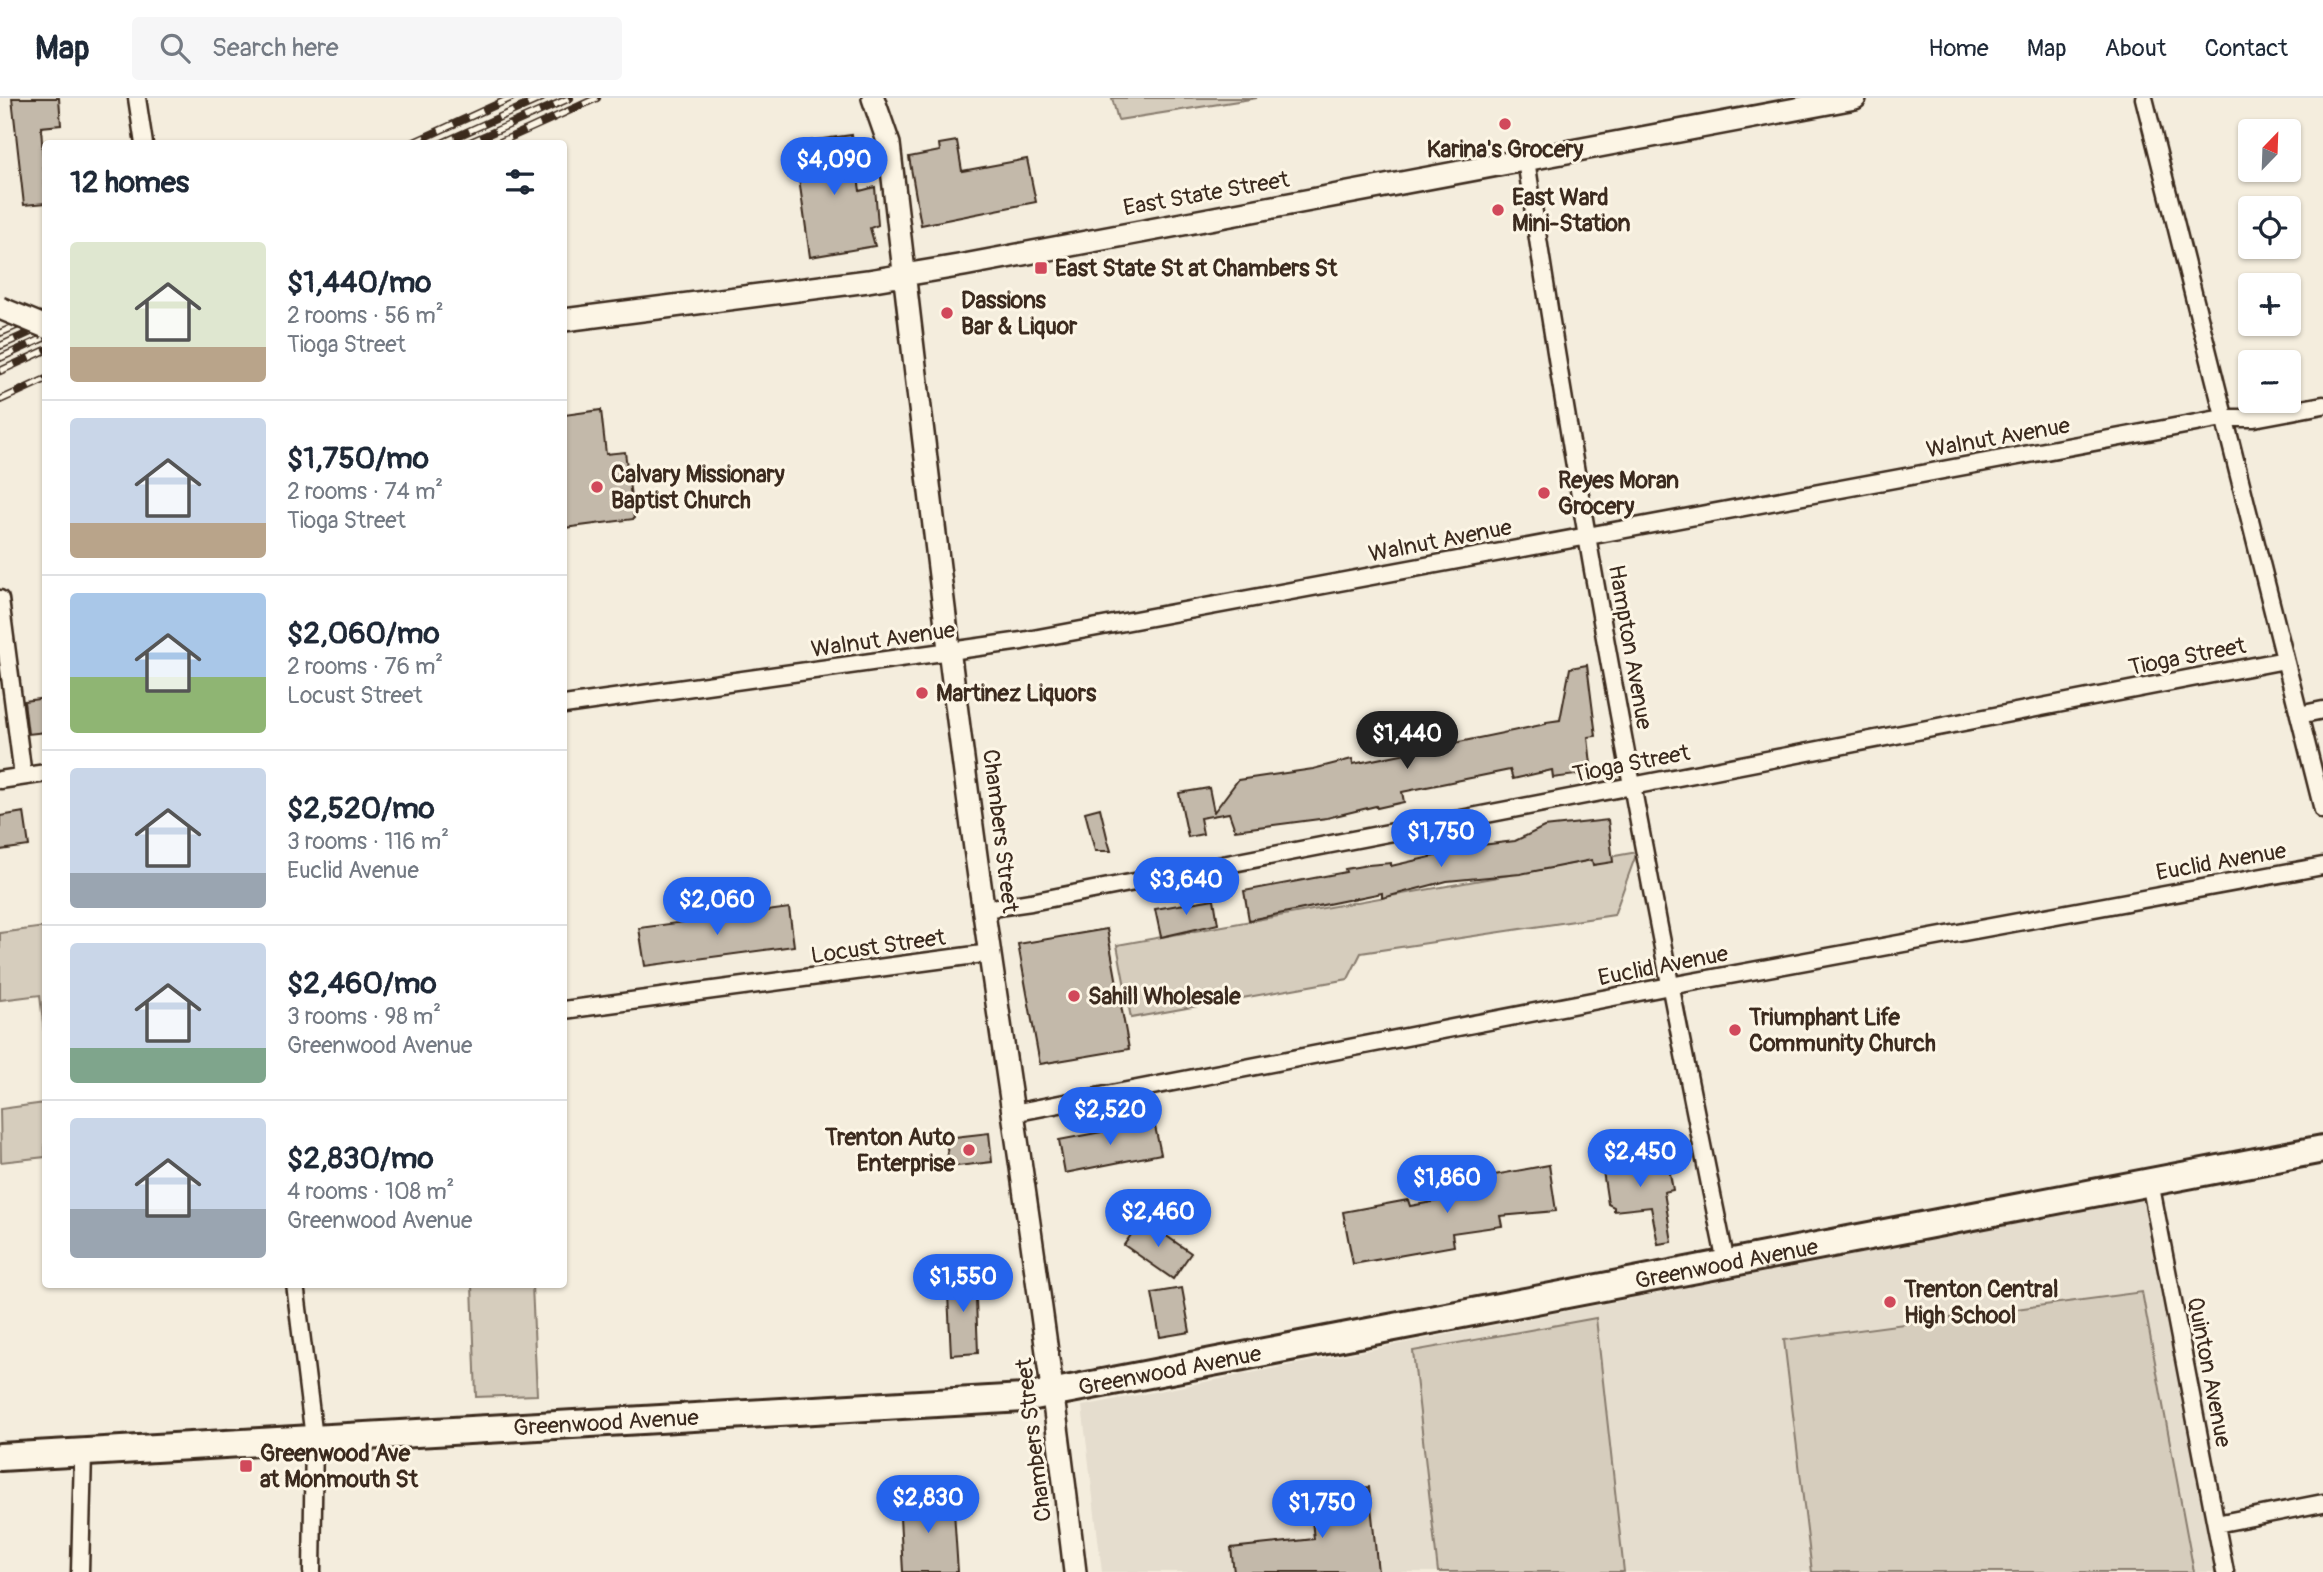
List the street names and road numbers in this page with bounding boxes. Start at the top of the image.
street label: East State Street [1121,165,1292,222]
street label: Walnut Avenue [1924,410,2073,464]
street label: Walnut Avenue [1366,512,1515,569]
street label: Hampton Avenue [1602,563,1659,732]
street label: Walnut Avenue [809,615,958,664]
street label: Tioga Street [2126,631,2249,682]
street label: Tioga Street [1570,738,1693,789]
street label: Chambers Street [976,748,1025,915]
street label: Euclid Avenue [2154,836,2289,887]
street label: Locust Street [809,923,948,970]
street label: Euclid Avenue [1596,939,1731,992]
street label: Greenwood Avenue [1633,1232,1821,1296]
street label: Quinton Avenue [2181,1295,2238,1450]
street label: Greenwood Avenue [1076,1339,1264,1402]
street label: Chambers Street [1009,1356,1058,1523]
street label: Greenwood Avenue [513,1403,700,1442]

